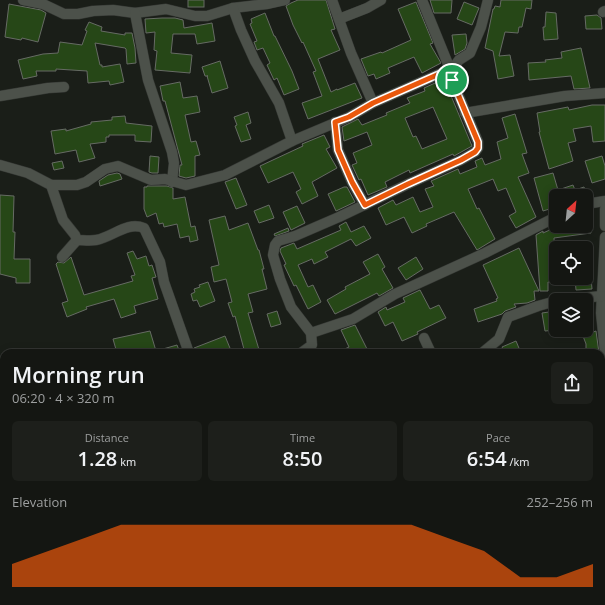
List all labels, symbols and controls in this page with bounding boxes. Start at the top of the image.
pin [435,63,469,97]
icon: arrive [441,69,463,91]
north arrow [549,189,593,233]
map controls [549,189,593,337]
button: locate [549,241,593,285]
button: layers [549,293,593,337]
text: Morning run [12,359,145,389]
button: share [551,362,593,404]
text: 06:20 · 4 × 320 m [12,389,115,407]
text: Distance [85,430,129,445]
text: Time [290,430,315,445]
text: Pace [486,430,510,445]
text: 1.28 [78,445,117,472]
text: 8:50 [283,445,322,472]
text: 6:54 [467,445,507,472]
text: km [117,454,136,469]
text: /km [507,454,529,469]
text: Elevation [12,493,67,511]
text: 252–256 m [526,493,593,511]

